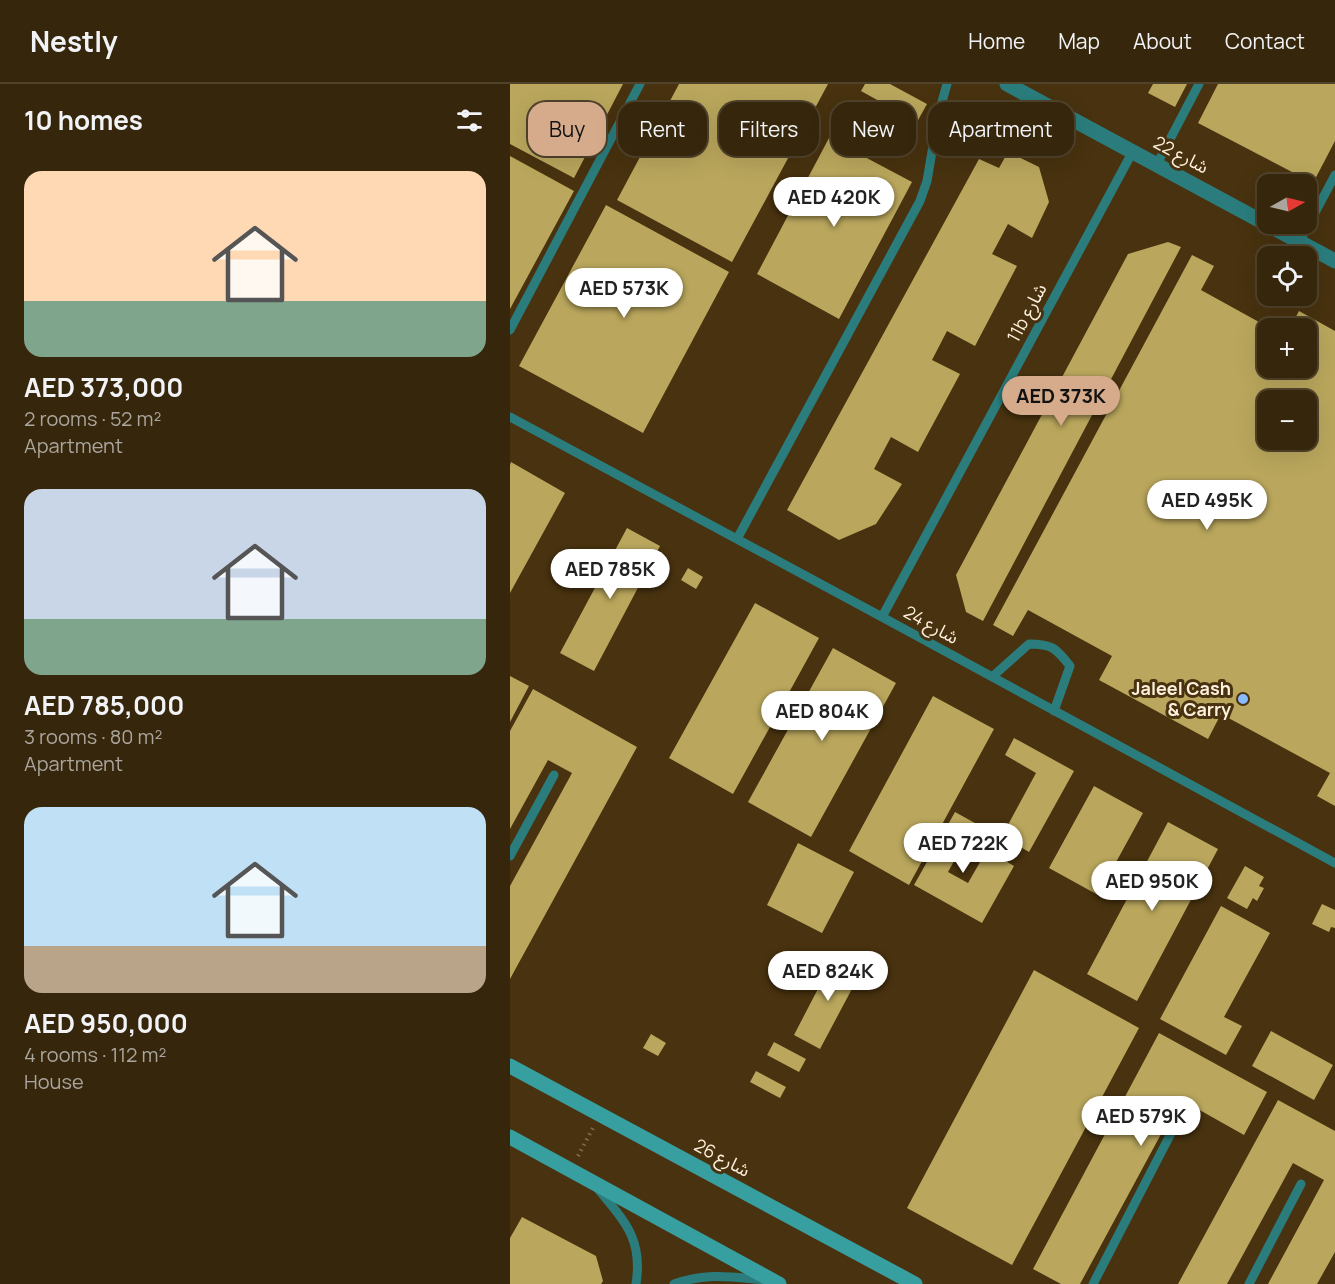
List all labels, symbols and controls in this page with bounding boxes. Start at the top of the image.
text: Nestly [30,22,118,60]
text: Home [968,27,1025,55]
text: Map [1058,27,1100,55]
text: About [1133,27,1192,55]
text: Contact [1225,27,1305,55]
text: 10 homes [24,102,143,138]
chip: Buy [528,102,606,156]
chip: Rent [618,102,707,156]
chip: Filters [719,102,819,156]
chip: New [831,102,916,156]
chip: Apartment [928,102,1074,156]
icon: filters [453,104,486,137]
street label: شارع 22 [1148,130,1213,181]
north arrow [1257,174,1317,234]
map controls [1257,174,1317,450]
pin: AED 420K [772,177,896,228]
text: AED 420K [787,183,881,210]
icon: home [201,210,309,318]
button: locate [1257,246,1317,306]
pin: AED 573K [562,268,686,319]
text: AED 573K [579,274,669,301]
street label: 11b شارع [1001,279,1054,348]
button: + [1257,318,1317,378]
text: AED 373,000 [24,369,183,405]
pin: AED 373K [999,376,1123,427]
text: AED 373K [1016,382,1106,409]
button: − [1257,390,1317,450]
text: 2 rooms · 52 m² [24,405,161,432]
text: Apartment [24,432,123,459]
pin: AED 495K [1145,480,1269,531]
text: AED 495K [1161,486,1253,513]
icon: home [201,528,309,636]
pin: AED 785K [548,549,672,600]
text: AED 785K [565,555,655,582]
street label: شارع 24 [898,599,963,652]
place label: Jaleel Cash & Carry [1132,676,1231,721]
text: AED 785,000 [24,687,184,723]
pin: AED 804K [760,691,884,742]
marker: Jaleel Cash & Carry [1236,692,1250,706]
text: AED 804K [775,697,869,724]
text: 3 rooms · 80 m² [24,723,163,750]
text: Apartment [24,750,123,777]
pin: AED 722K [901,823,1025,874]
text: AED 722K [918,829,1008,856]
icon: home [201,846,309,954]
pin: AED 950K [1090,861,1214,912]
text: AED 950K [1105,867,1199,894]
pin: AED 824K [766,951,890,1002]
text: AED 824K [782,957,874,984]
text: AED 950,000 [24,1005,188,1041]
text: 4 rooms · 112 m² [24,1041,166,1068]
text: House [24,1068,84,1095]
pin: AED 579K [1079,1096,1203,1147]
text: AED 579K [1096,1102,1186,1129]
street label: شارع 26 [689,1132,755,1184]

